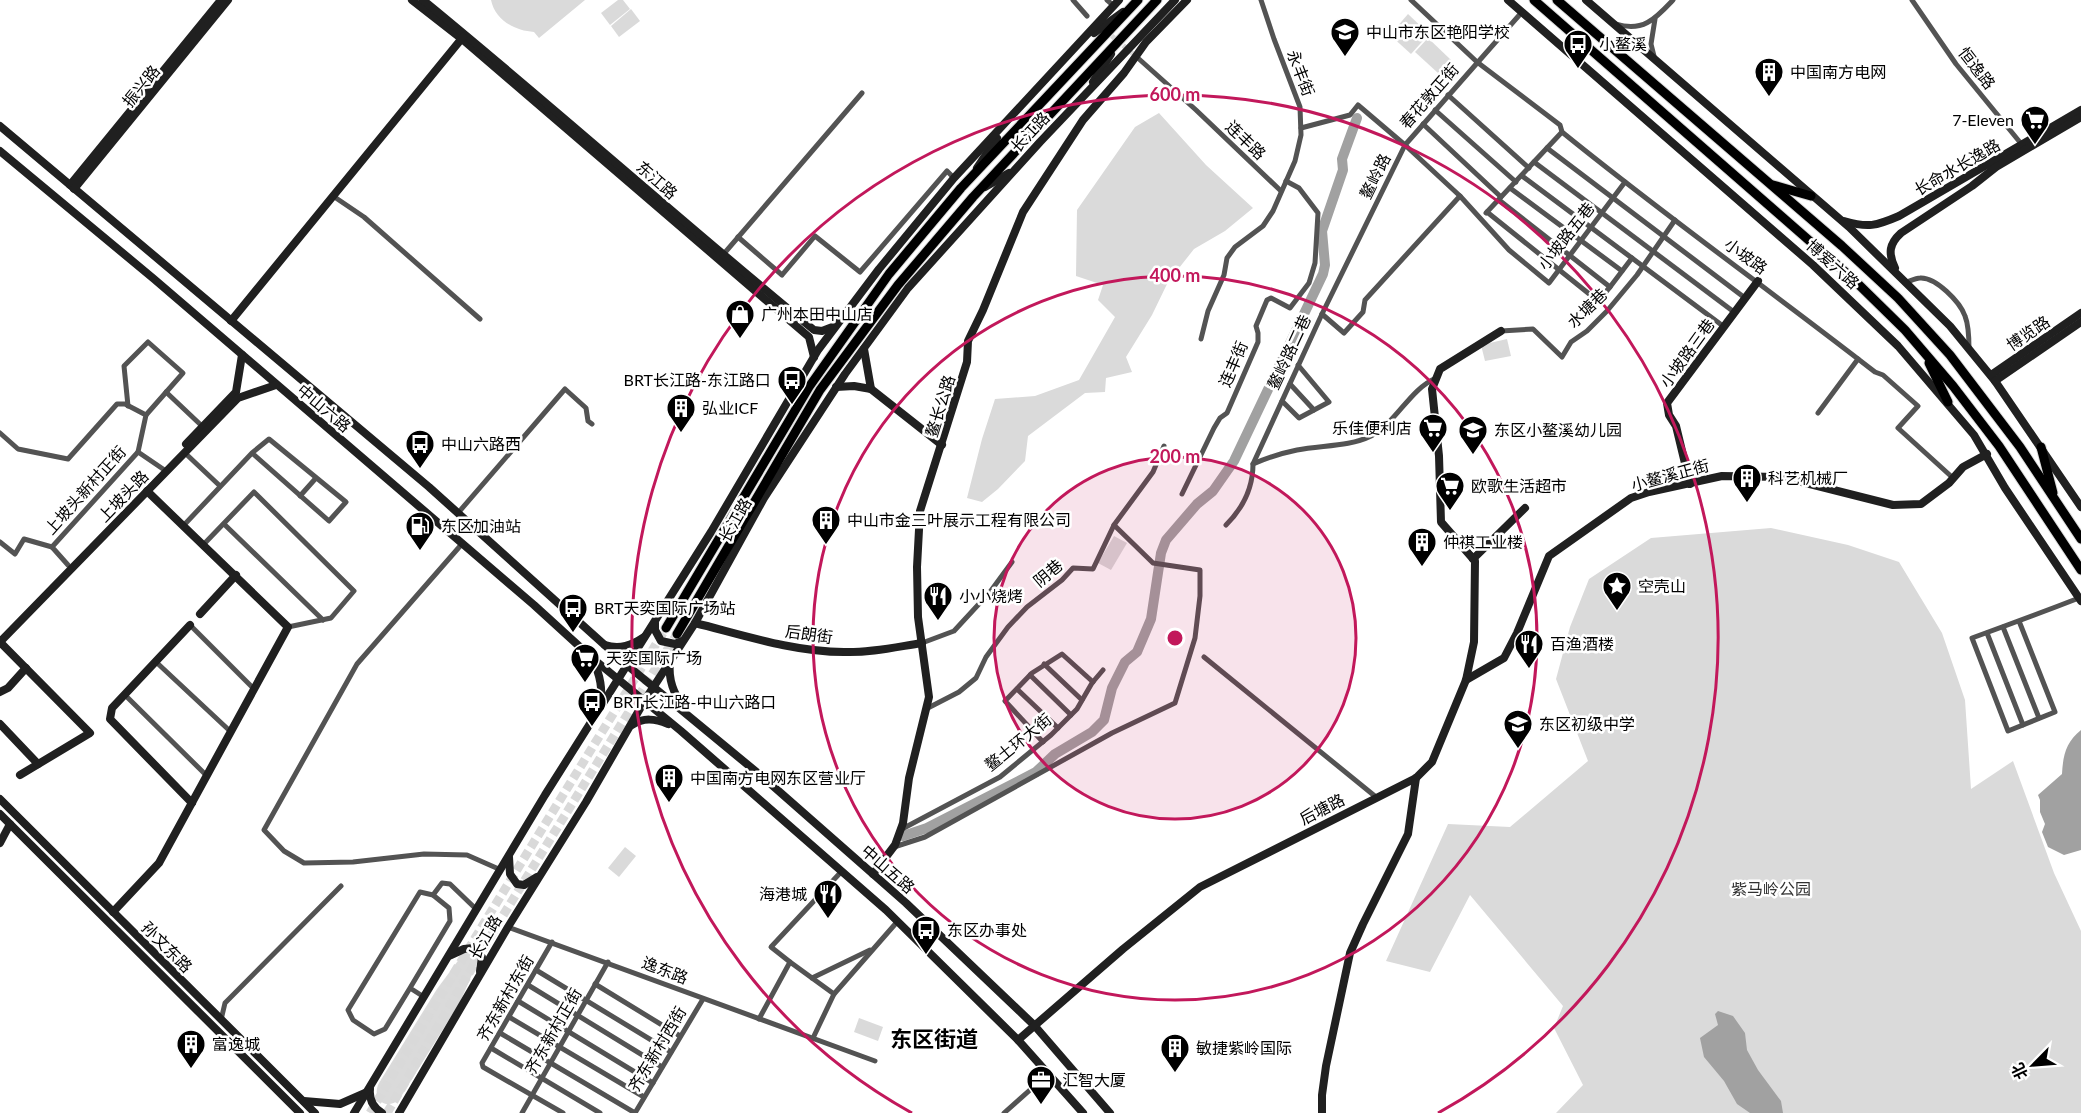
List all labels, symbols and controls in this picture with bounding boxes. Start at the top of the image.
school or university icon: 中山市东区艳阳学校 [1329,16,1361,58]
place label: 中山市东区艳阳学校 [1366,22,1510,41]
bus stop icon: 小鳌溪 [1562,28,1594,70]
place label: 小鳌溪 [1599,34,1647,53]
street label: 恒逸路 [1955,43,2000,92]
street label: 永丰街 [1284,47,1319,99]
building icon: 中国南方电网 [1753,56,1785,98]
street label: 春花敦正街 [1395,59,1462,132]
street label: 振兴路 [118,61,163,110]
place label: 中国南方电网 [1790,62,1886,81]
text: 600 m [1150,83,1200,105]
supermarket icon: 7-Eleven [2019,104,2051,146]
street label: 长江路 [1006,108,1053,156]
place label: 7-Eleven [1952,110,2014,129]
street label: 连丰路 [1222,116,1270,163]
street label: 长命水长逸路 [1910,134,2003,199]
street label: 鳌岭路 [1355,150,1394,202]
street label: 东江路 [633,157,682,203]
street label: 小坡路五巷 [1533,198,1598,273]
street label: 小坡路 [1721,234,1771,277]
street label: 博爱六路 [1803,235,1863,292]
text: 400 m [1150,264,1200,286]
street label: 水塘巷 [1563,284,1611,331]
shop icon: 广州本田中山店 [724,298,756,340]
place label: 广州本田中山店 [761,304,873,323]
street label: 博览路 [2003,311,2053,354]
street label: 鳌岭路二巷 [1263,312,1314,392]
street label: 小坡路三巷 [1655,315,1718,391]
street label: 连丰街 [1214,338,1251,390]
bus stop icon: BRT长江路-东江路口 [776,364,808,406]
place label: BRT长江路-东江路口 [624,370,771,389]
street label: 鳌长公路 [921,372,958,439]
street label: 中山六路 [294,380,355,435]
building icon: 弘业ICF [665,392,697,434]
place label: 弘业ICF [702,398,758,417]
supermarket icon: 乐佳便利店 [1417,412,1449,454]
school or university icon: 东区小鳌溪幼儿园 [1457,414,1489,456]
place label: 乐佳便利店 [1332,418,1412,437]
place label: 东区小鳌溪幼儿园 [1494,420,1622,439]
bus stop icon: 中山六路西 [404,428,436,470]
place label: 中山六路西 [441,434,521,453]
street label: 上坡头新村正街 [40,442,129,538]
text: 200 m [1150,445,1200,467]
street label: 小鳌溪正街 [1629,455,1711,494]
building icon: 科艺机械厂 [1731,462,1763,504]
street label: 上坡头路 [94,466,152,525]
place label: 科艺机械厂 [1768,468,1848,487]
supermarket icon: 欧歌生活超市 [1434,470,1466,512]
place label: 欧歌生活超市 [1471,476,1567,495]
street label: 长江路 [715,494,755,545]
building icon: 中山市金三叶展示工程有限公司 [810,504,842,546]
fuel station icon: 东区加油站 [404,510,436,552]
place label: 中山市金三叶展示工程有限公司 [847,510,1071,529]
place label: 东区加油站 [441,516,521,535]
building icon: 仲祺工业楼 [1406,526,1438,568]
place label: 仲祺工业楼 [1443,532,1523,551]
street label: 阴巷 [1029,555,1066,590]
place icon: 空壳山 [1601,570,1633,612]
place label: 空壳山 [1638,576,1686,595]
restaurant icon: 小小烧烤 [922,580,954,622]
place label: 小小烧烤 [959,586,1023,605]
bus stop icon: BRT天奕国际广场站 [557,592,589,634]
place label: BRT天奕国际广场站 [594,598,735,617]
street label: 后朗街 [784,621,834,646]
centre of rings [1165,628,1185,648]
restaurant icon: 百渔酒楼 [1513,628,1545,670]
place label: 百渔酒楼 [1550,634,1614,653]
supermarket icon: 天奕国际广场 [569,642,601,684]
place label: 天奕国际广场 [606,648,702,667]
bus stop icon: BRT长江路-中山六路口 [576,686,608,728]
place label: BRT长江路-中山六路口 [613,692,776,711]
school or university icon: 东区初级中学 [1502,708,1534,750]
street label: 鳌土环大街 [981,709,1055,774]
place label: 东区初级中学 [1539,714,1635,733]
building icon: 中国南方电网东区营业厅 [653,762,685,804]
place label: 中国南方电网东区营业厅 [690,768,866,787]
street label: 后塘路 [1296,789,1347,828]
street label: 中山五路 [858,840,919,897]
restaurant icon: 海港城 [812,878,844,920]
park label: 紫马岭公园 [1731,879,1811,898]
place label: 海港城 [759,884,807,903]
street label: 长江路 [464,911,505,962]
bus stop icon: 东区办事处 [910,914,942,956]
street label: 孙文东路 [138,917,197,976]
place label: 东区办事处 [947,920,1027,939]
street label: 齐东新村东街 [472,951,537,1044]
street label: 逸东路 [639,952,691,987]
street label: 齐东新村正街 [520,984,585,1077]
street label: 齐东新村西街 [624,1003,689,1095]
district label: 东区街道 [890,1025,978,1052]
building icon: 富逸城 [175,1028,207,1070]
building icon: 敏捷紫岭国际 [1159,1032,1191,1074]
place label: 富逸城 [212,1034,260,1053]
north arrow [2003,1035,2063,1095]
place label: 敏捷紫岭国际 [1196,1038,1292,1057]
text: 北 [2007,1060,2031,1083]
office icon: 汇智大厦 [1025,1064,1057,1106]
place label: 汇智大厦 [1062,1070,1126,1089]

